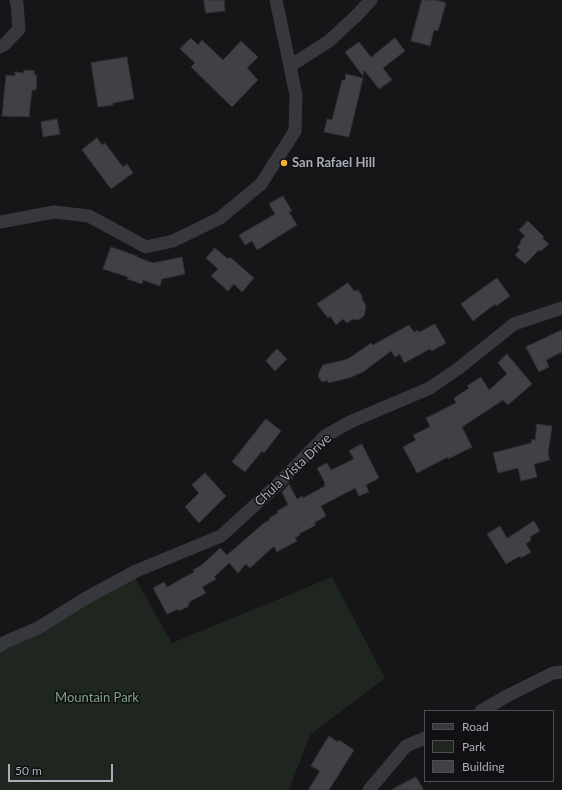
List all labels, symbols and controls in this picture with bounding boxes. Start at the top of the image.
place label: San Rafael Hill [292,155,375,171]
marker: San Rafael Hill [279,158,289,168]
street label: Chula Vista Drive [251,431,335,509]
park label: Mountain Park [55,690,139,706]
legend [424,710,554,782]
text: Road [462,719,489,734]
text: Park [462,739,485,754]
scale bar [10,756,115,782]
text: Building [462,759,505,774]
text: 50 m [15,763,42,778]

